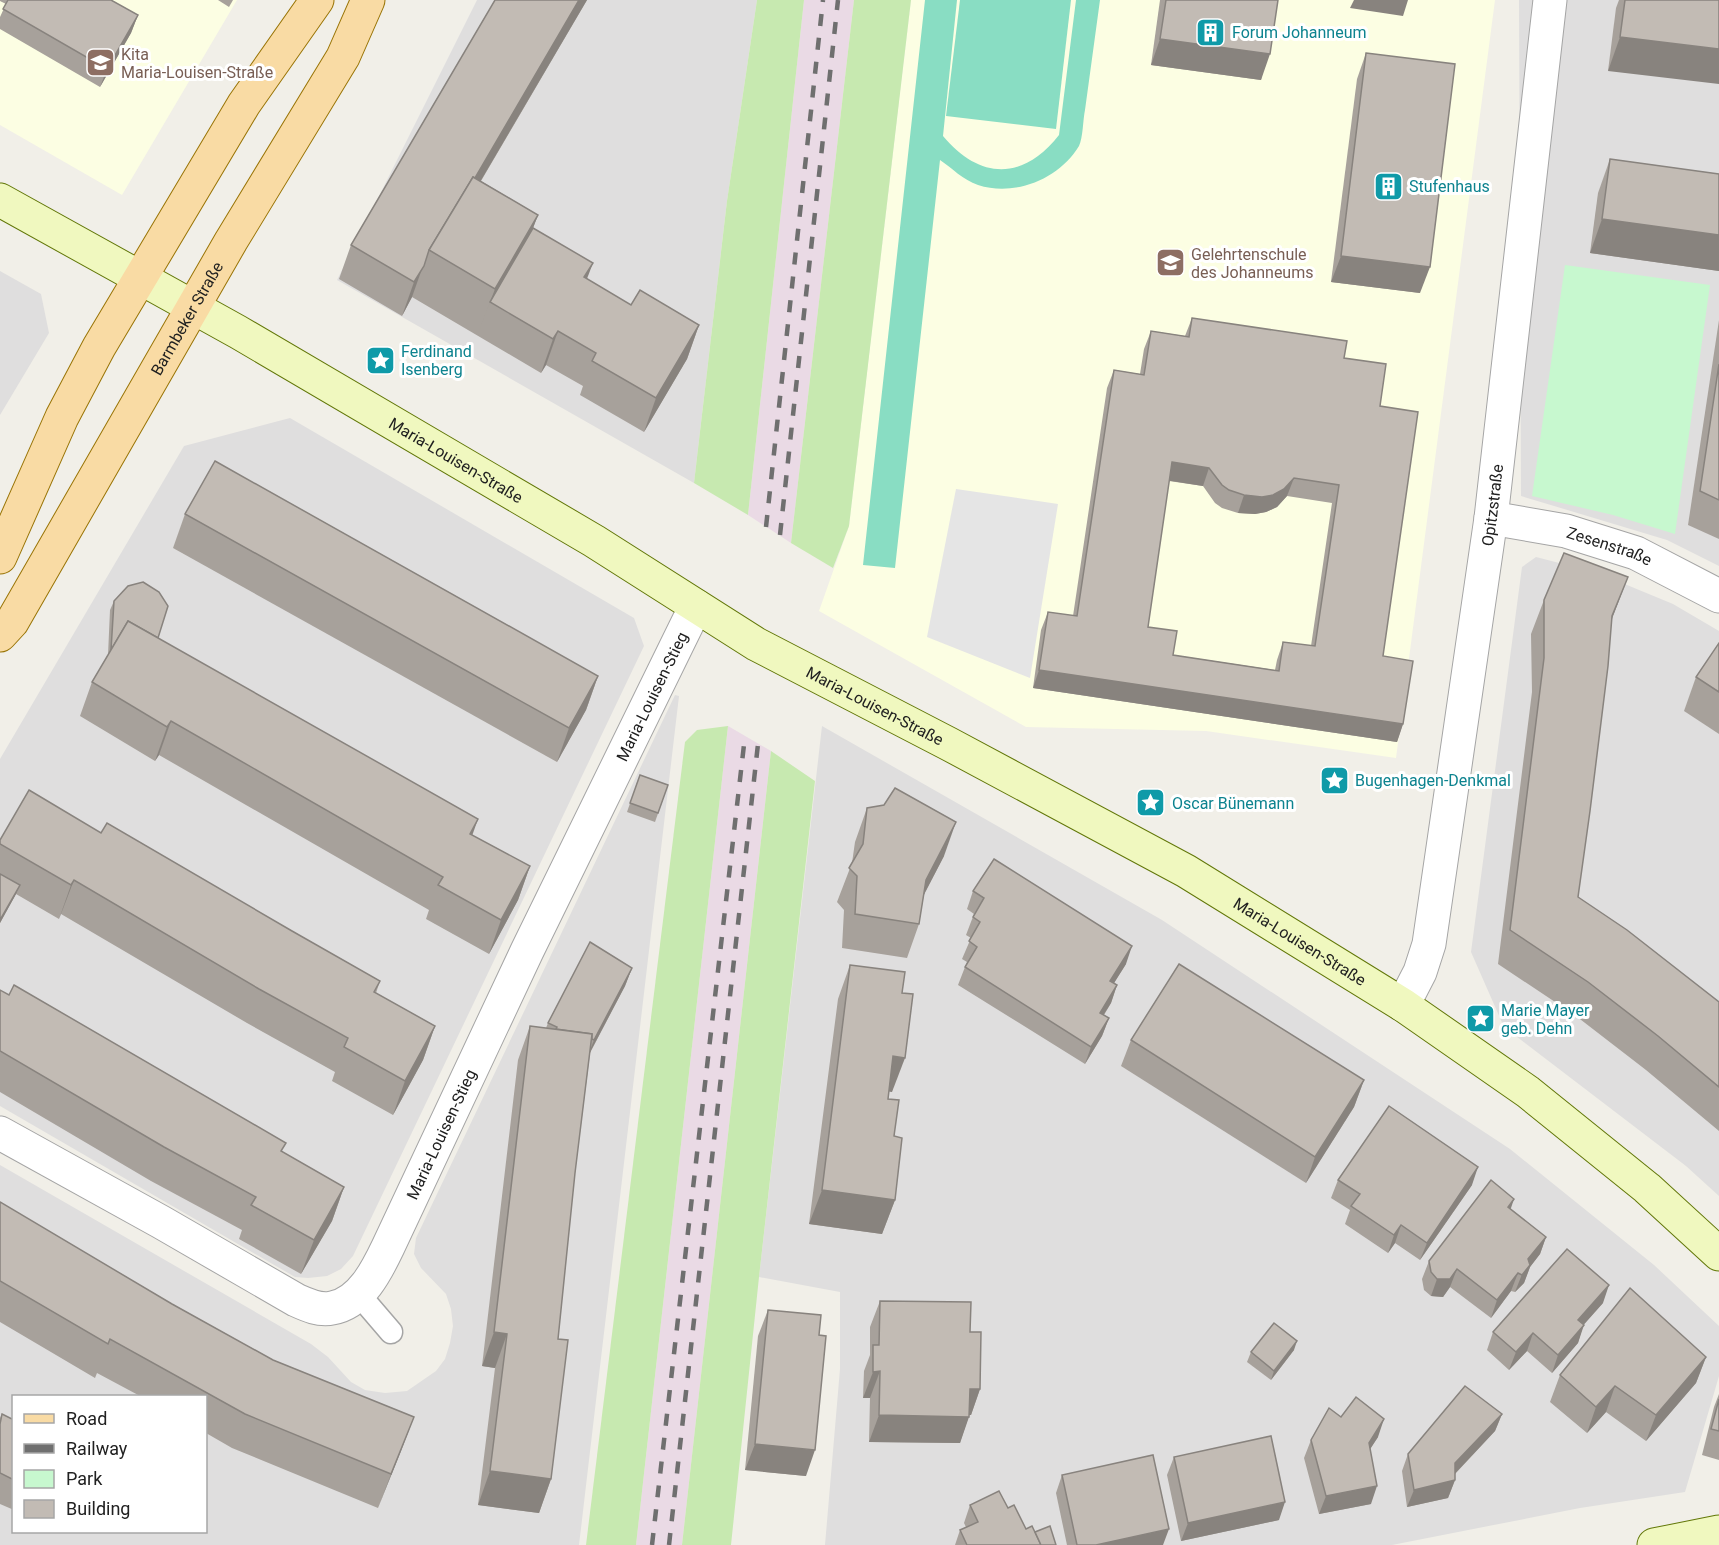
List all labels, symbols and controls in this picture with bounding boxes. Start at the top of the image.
building icon: Forum Johanneum [1195,16,1227,48]
place label: Forum Johanneum [1232,23,1367,42]
place label: Kita Maria-Louisen-Straße [121,45,273,82]
school or university icon: Kita Maria-Louisen-Straße [84,47,116,79]
building icon: Stufenhaus [1372,170,1404,202]
place label: Stufenhaus [1409,177,1490,196]
place label: Gelehrtenschule des Johanneums [1191,245,1313,282]
school or university icon: Gelehrtenschule des Johanneums [1154,247,1186,279]
street label: Barmbeker Straße [147,258,227,379]
place label: Ferdinand Isenberg [401,342,472,379]
place icon: Ferdinand Isenberg [364,344,396,376]
street label: Maria-Louisen-Straße [385,414,526,507]
street label: Opitzstraße [1478,463,1507,547]
street label: Zesenstraße [1564,523,1655,570]
street label: Maria-Louisen-Stieg [612,629,692,764]
street label: Maria-Louisen-Straße [803,663,947,750]
place icon: Bugenhagen-Denkmal [1318,764,1350,796]
place label: Bugenhagen-Denkmal [1355,771,1511,790]
place icon: Oscar Bünemann [1135,787,1167,819]
place label: Oscar Bünemann [1172,794,1294,813]
street label: Maria-Louisen-Straße [1230,894,1369,990]
place label: Marie Mayer geb. Dehn [1501,1001,1590,1038]
place icon: Marie Mayer geb. Dehn [1464,1003,1496,1035]
street label: Maria-Louisen-Stieg [403,1066,480,1203]
legend [12,1395,207,1533]
text: Road [66,1408,107,1429]
text: Railway [66,1438,128,1459]
text: Park [66,1468,103,1489]
text: Building [66,1498,130,1519]

